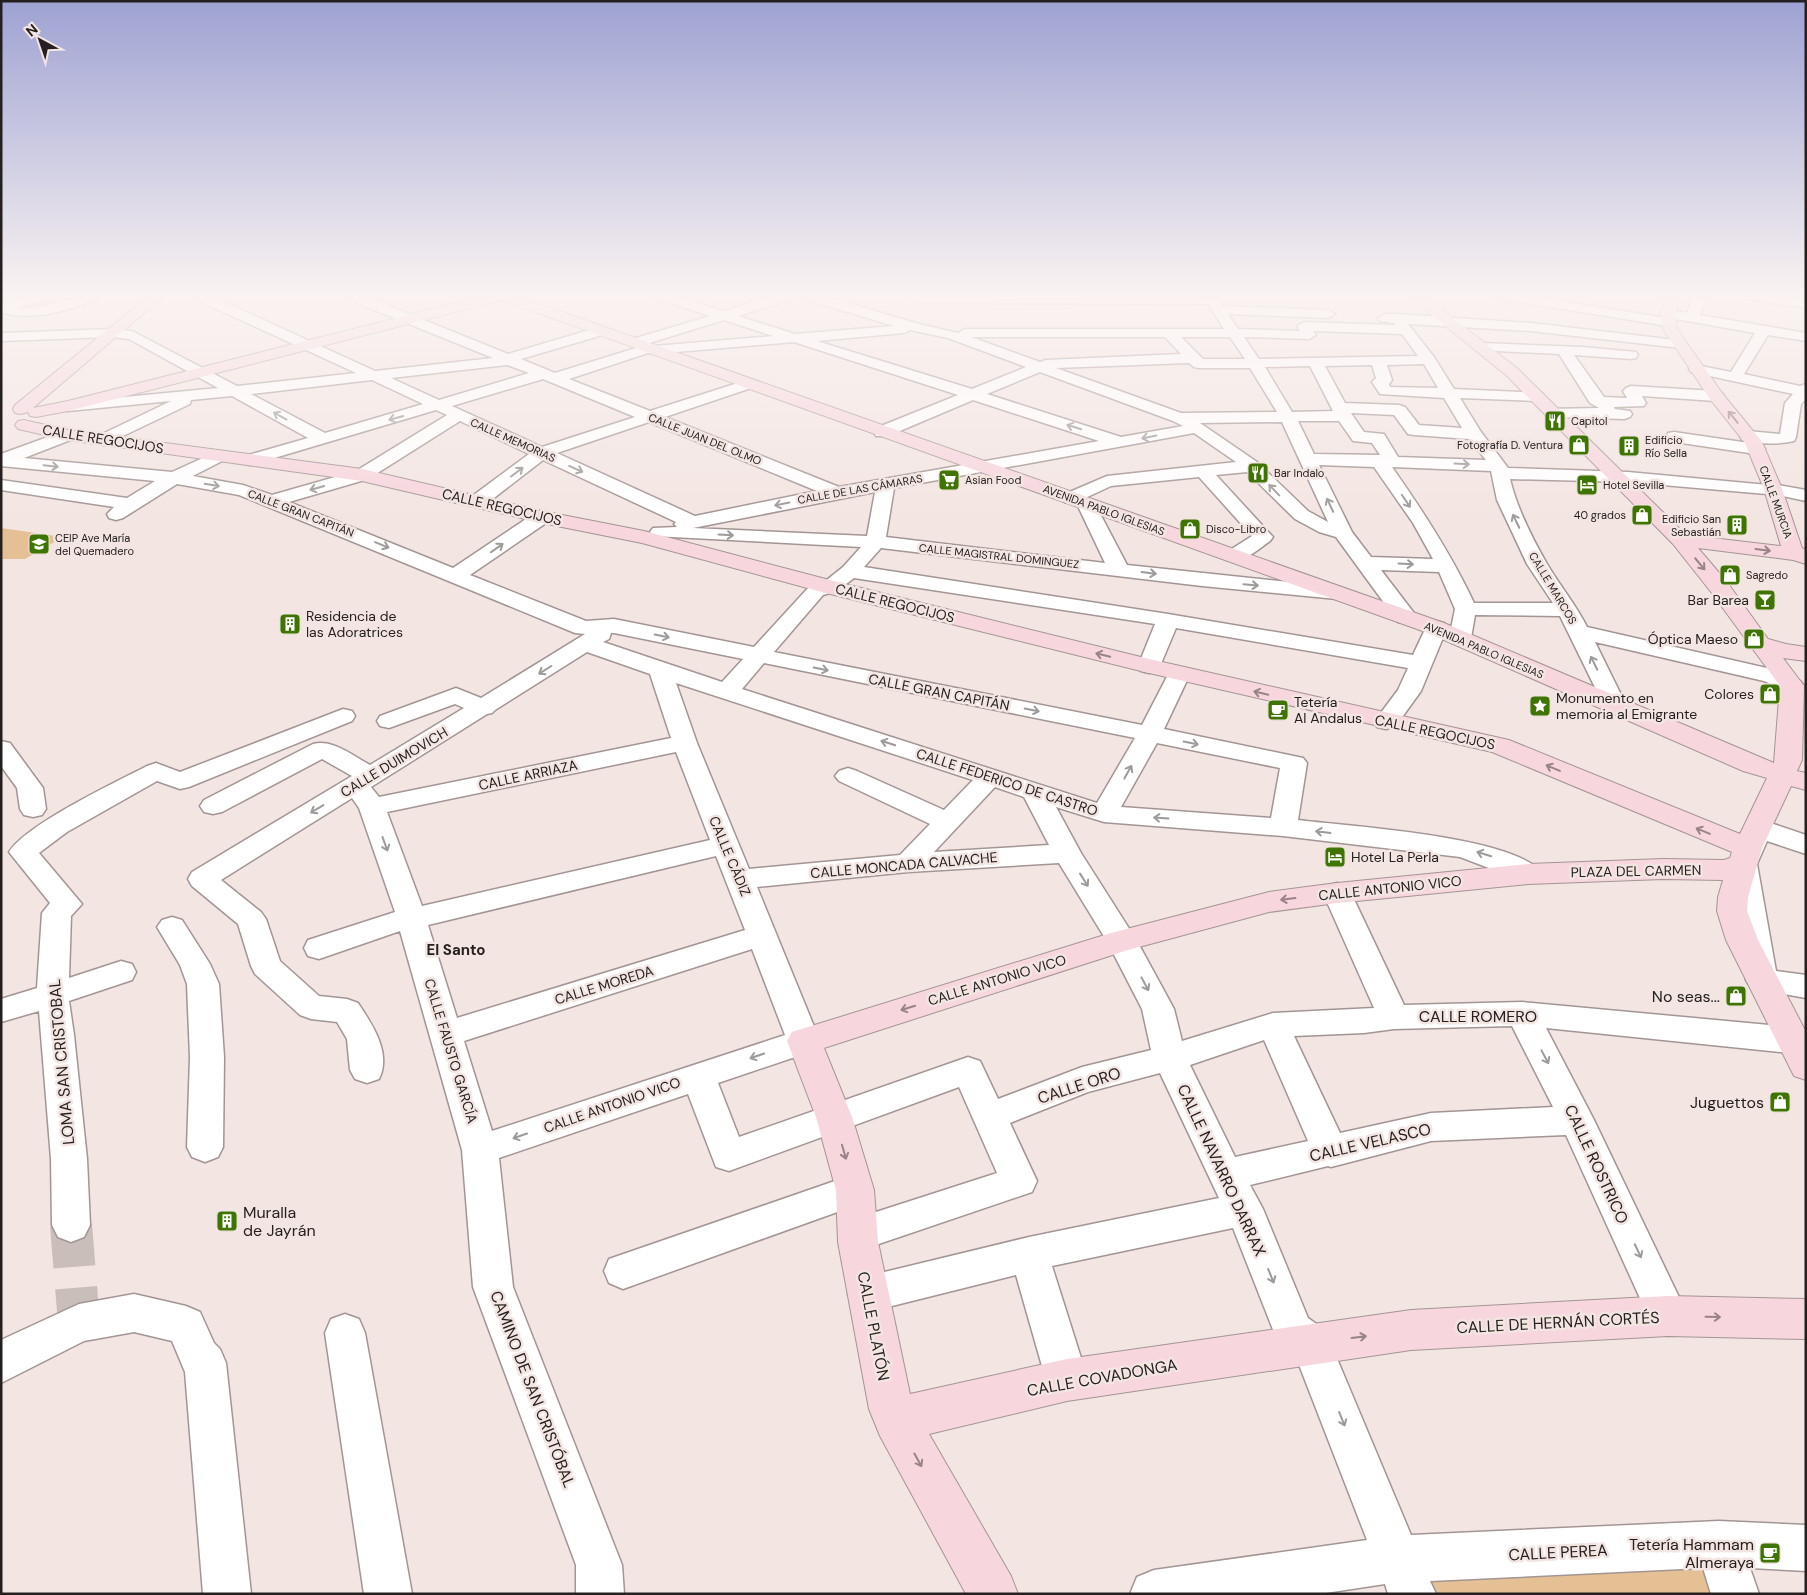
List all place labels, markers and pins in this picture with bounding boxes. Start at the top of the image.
restaurant icon: Capitol [1543,409,1567,433]
place label: Capitol [1571,414,1608,428]
shop icon: Fotografía D. Ventura [1567,433,1591,457]
place label: Edificio Río Sella [1645,433,1687,460]
building icon: Edificio Río Sella [1617,434,1641,458]
place label: Fotografía D. Ventura [1457,438,1563,452]
restaurant icon: Bar Indalo [1246,461,1270,485]
place label: Bar Indalo [1274,466,1324,480]
supermarket icon: Asian Food [937,468,961,492]
place label: Asian Food [965,473,1021,487]
hotel icon: Hotel Sevilla [1575,473,1599,497]
place label: Hotel Sevilla [1603,478,1664,492]
shop icon: 40 grados [1630,503,1654,527]
place label: 40 grados [1574,508,1626,522]
place label: Edificio San Sebastián [1662,512,1721,539]
building icon: Edificio San Sebastián [1725,513,1749,537]
shop icon: Disco-Libro [1178,517,1202,541]
place label: Disco-Libro [1206,522,1266,536]
place label: CEIP Ave María del Quemadero [55,531,134,558]
school or university icon: CEIP Ave María del Quemadero [27,532,51,556]
shop icon: Sagredo [1718,563,1742,587]
place label: Sagredo [1746,568,1788,582]
bar icon: Bar Barea [1753,588,1777,612]
place label: Bar Barea [1687,591,1749,609]
place label: Residencia de las Adoratrices [306,607,403,641]
building icon: Residencia de las Adoratrices [278,612,302,636]
shop icon: Óptica Maeso [1742,627,1766,651]
place label: Óptica Maeso [1648,630,1738,648]
shop icon: Colores [1758,682,1782,706]
place label: Colores [1704,685,1754,703]
place label: Monumento en memoria al Emigrante [1556,689,1697,723]
place label: Tetería Al Andalus [1294,693,1362,727]
place icon: Monumento en memoria al Emigrante [1528,694,1552,718]
cafe icon: Tetería Al Andalus [1266,698,1290,722]
hotel icon: Hotel La Perla [1323,845,1347,869]
place label: Hotel La Perla [1351,848,1439,866]
shop icon: No seas... [1724,984,1748,1008]
place label: No seas... [1652,986,1720,1007]
shop icon: Juguettos [1768,1090,1792,1114]
place label: Juguettos [1690,1092,1764,1113]
place label: Muralla de Jayrán [243,1202,316,1241]
building icon: Muralla de Jayrán [215,1209,239,1233]
place label: Tetería Hammam Almeraya [1629,1534,1754,1573]
cafe icon: Tetería Hammam Almeraya [1758,1541,1782,1565]

